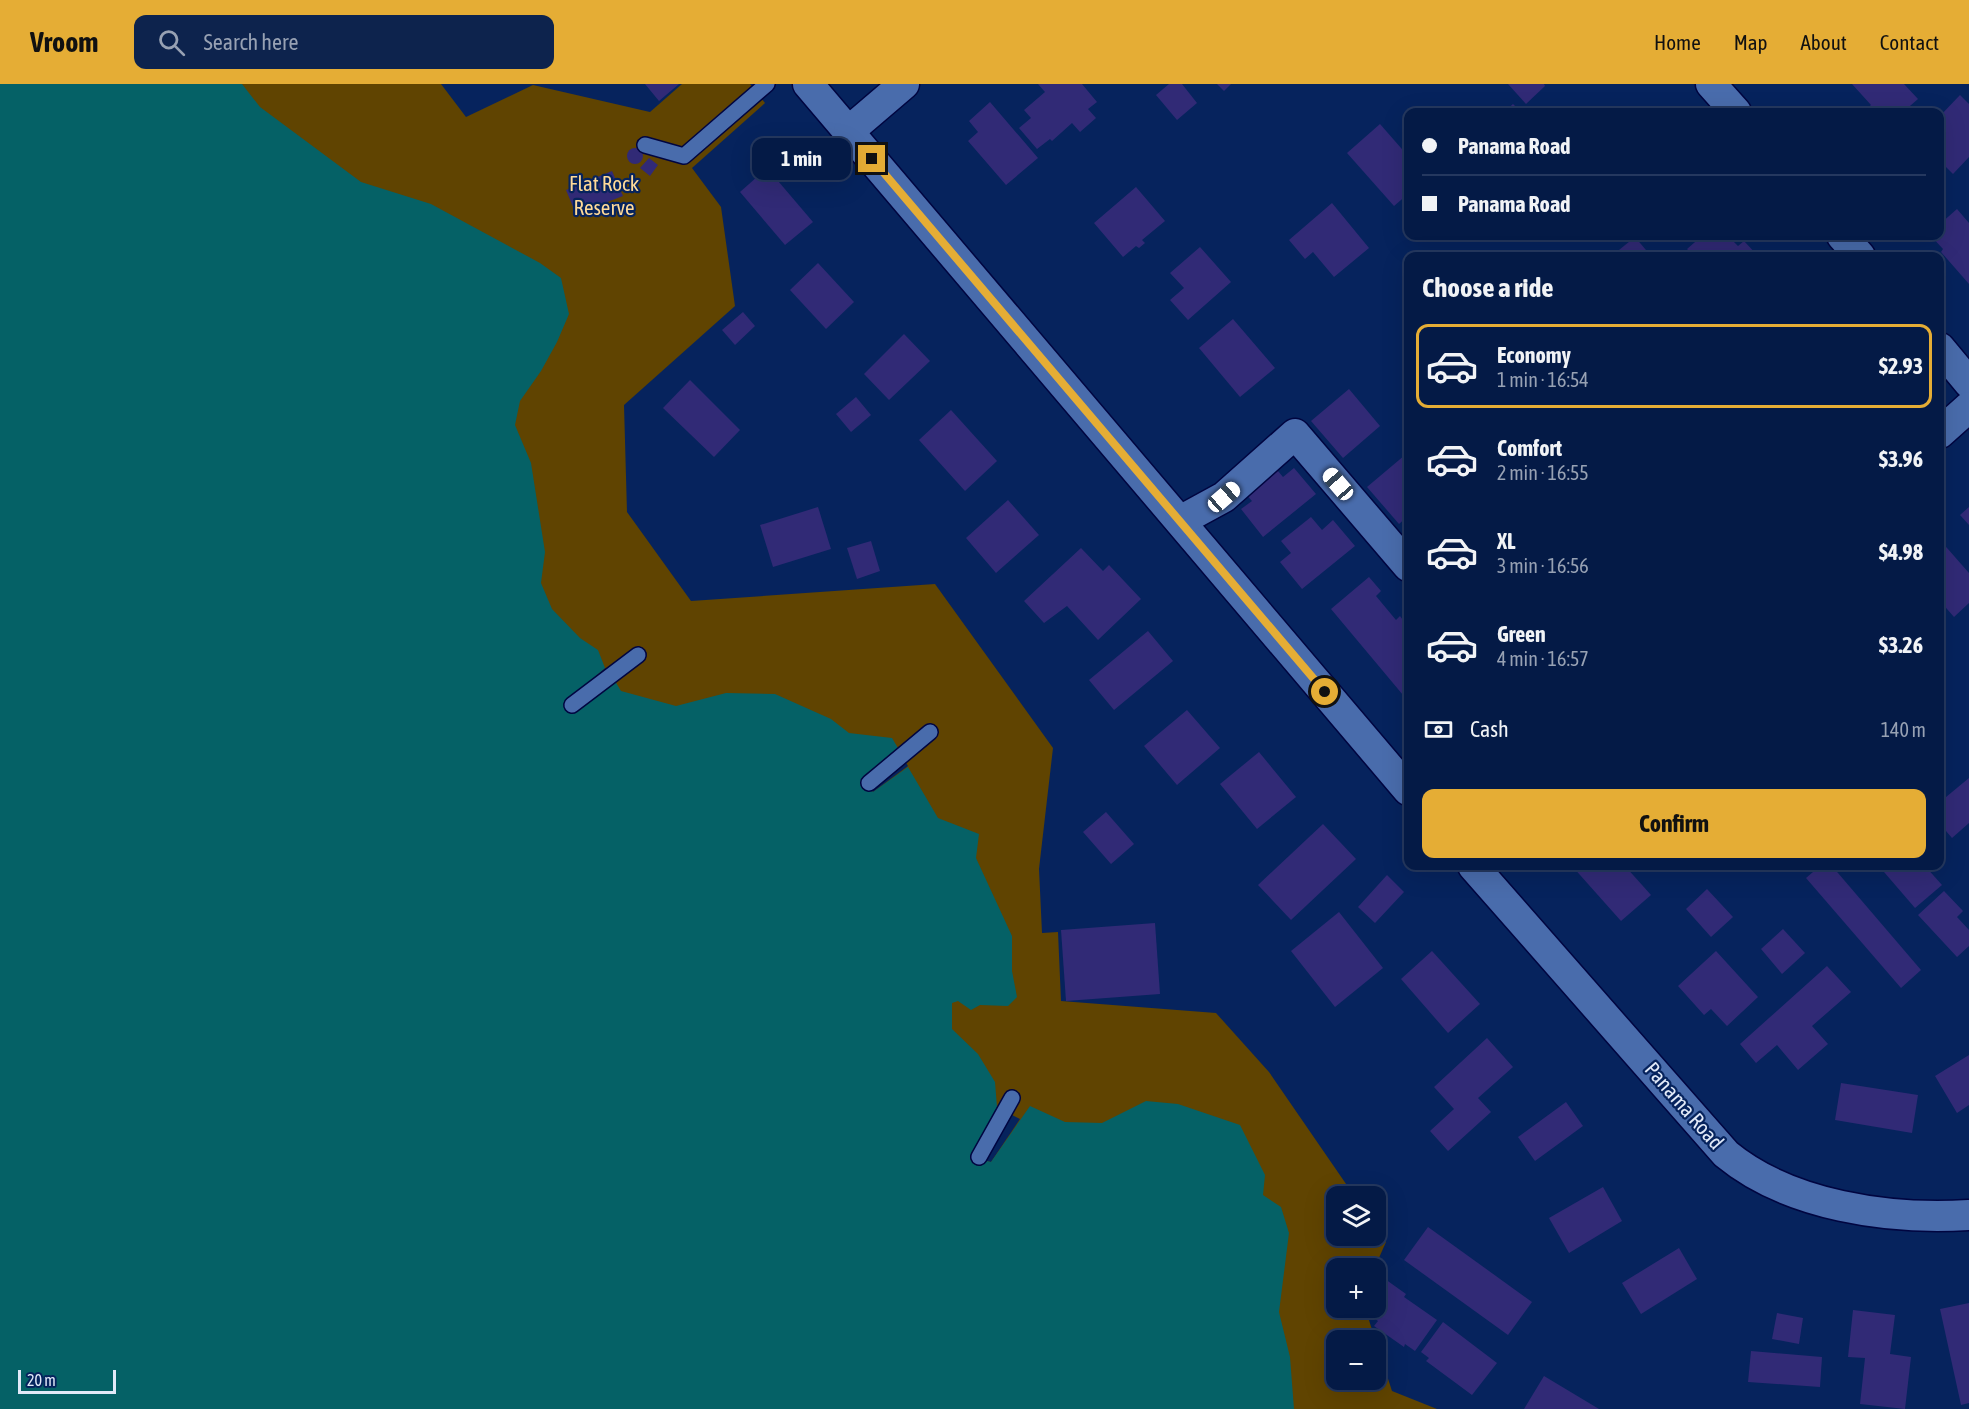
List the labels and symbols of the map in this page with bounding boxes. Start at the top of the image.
callout: 1 min [752,138,851,180]
route end [858,145,885,172]
park label: Flat Rock Reserve [569,171,639,219]
car [1319,465,1357,503]
car [1205,478,1243,516]
route start [1311,678,1338,705]
street label: Panama Road [1640,1057,1729,1154]
scale bar [18,1367,116,1394]

